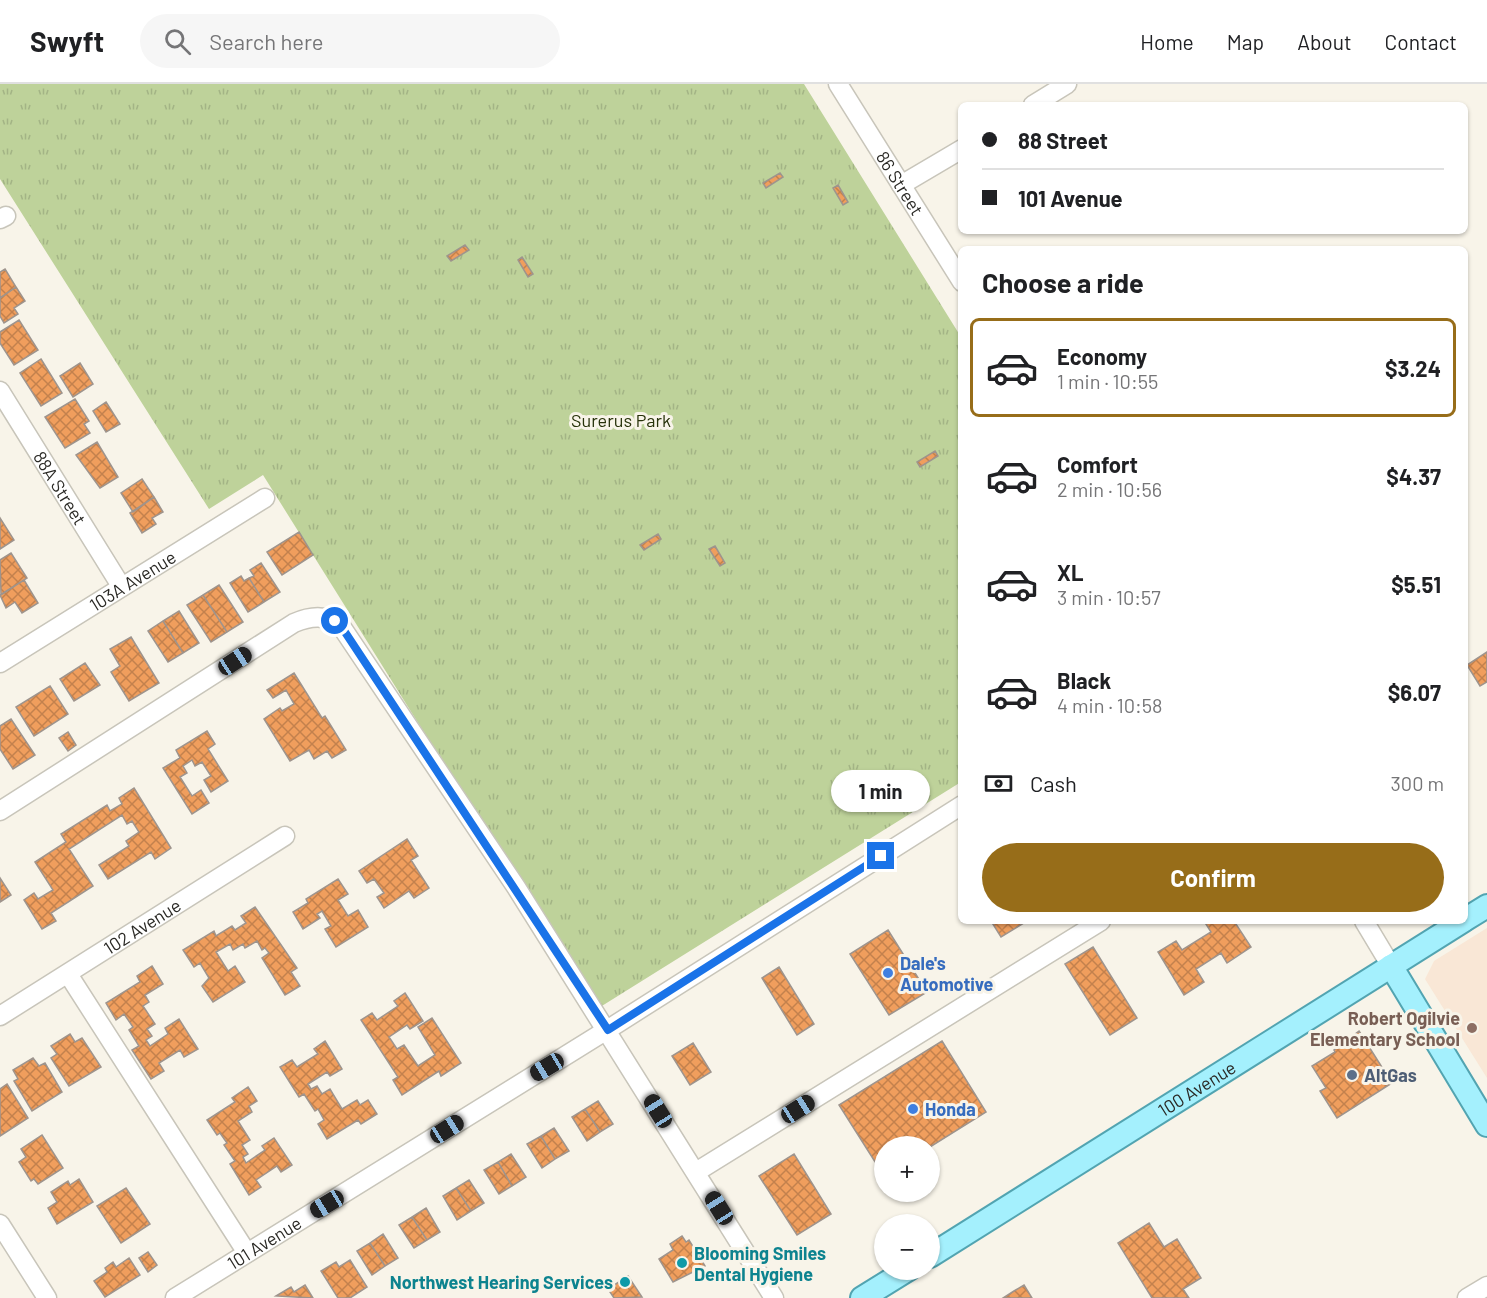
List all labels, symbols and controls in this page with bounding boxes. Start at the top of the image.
search box [140,14,560,68]
text: Swyft [30,24,104,58]
icon: search [161,25,194,58]
text: Search here [209,28,324,54]
text: Home [1140,29,1194,54]
text: Map [1227,29,1264,54]
text: About [1297,29,1352,54]
text: Contact [1385,29,1457,54]
text: 88 Street [1018,127,1108,153]
street label: 86 Street [872,147,928,219]
text: 101 Avenue [1018,185,1123,211]
text: Choose a ride [982,266,1144,298]
icon: car [985,341,1039,395]
text: Economy [1057,343,1147,369]
text: $3.24 [1385,355,1441,381]
text: 1 min · 10:55 [1057,369,1158,393]
park label: Surerus Park [571,409,671,431]
street label: 88A Street [29,447,91,529]
icon: car [985,449,1039,503]
text: Comfort [1057,451,1138,477]
text: $4.37 [1386,463,1441,489]
text: 2 min · 10:56 [1057,477,1162,501]
street label: 103A Avenue [85,545,180,616]
icon: car [985,557,1039,611]
text: XL [1057,559,1083,585]
text: $5.51 [1391,571,1441,597]
text: 3 min · 10:57 [1057,585,1161,609]
route start [321,607,348,634]
car [215,644,255,678]
icon: car [985,665,1039,719]
text: Black [1057,667,1111,693]
text: $6.07 [1388,679,1441,705]
text: 4 min · 10:58 [1057,693,1162,717]
icon: cash [982,767,1015,800]
callout: 1 min [832,769,930,811]
text: Cash [1030,770,1077,796]
text: 300 m [1391,771,1444,795]
text: 1 min [859,779,902,803]
route end [867,842,894,869]
button: Confirm [982,843,1444,912]
street label: 102 Avenue [99,894,185,959]
place label: Dale's Automotive [900,952,994,995]
marker: Dale's Automotive [881,966,895,980]
place label: Robert Ogilvie Elementary School [1310,1007,1460,1050]
marker: Robert Ogilvie Elementary School [1465,1021,1479,1035]
car [527,1050,567,1084]
street label: 100 Avenue [1154,1056,1240,1121]
place label: AltGas [1364,1064,1417,1086]
marker: AltGas [1345,1068,1359,1082]
car [641,1091,675,1131]
car [778,1092,818,1126]
place label: Honda [925,1098,976,1120]
marker: Honda [906,1102,920,1116]
car [427,1112,467,1146]
map controls [874,1136,940,1280]
button: + [874,1136,940,1202]
car [307,1187,347,1221]
car [702,1188,736,1228]
street label: 101 Avenue [223,1211,305,1274]
button: − [874,1214,940,1280]
place label: Blooming Smiles Dental Hygiene [694,1242,826,1285]
marker: Blooming Smiles Dental Hygiene [675,1256,689,1270]
place label: Northwest Hearing Services [390,1271,613,1293]
marker: Northwest Hearing Services [618,1275,632,1289]

